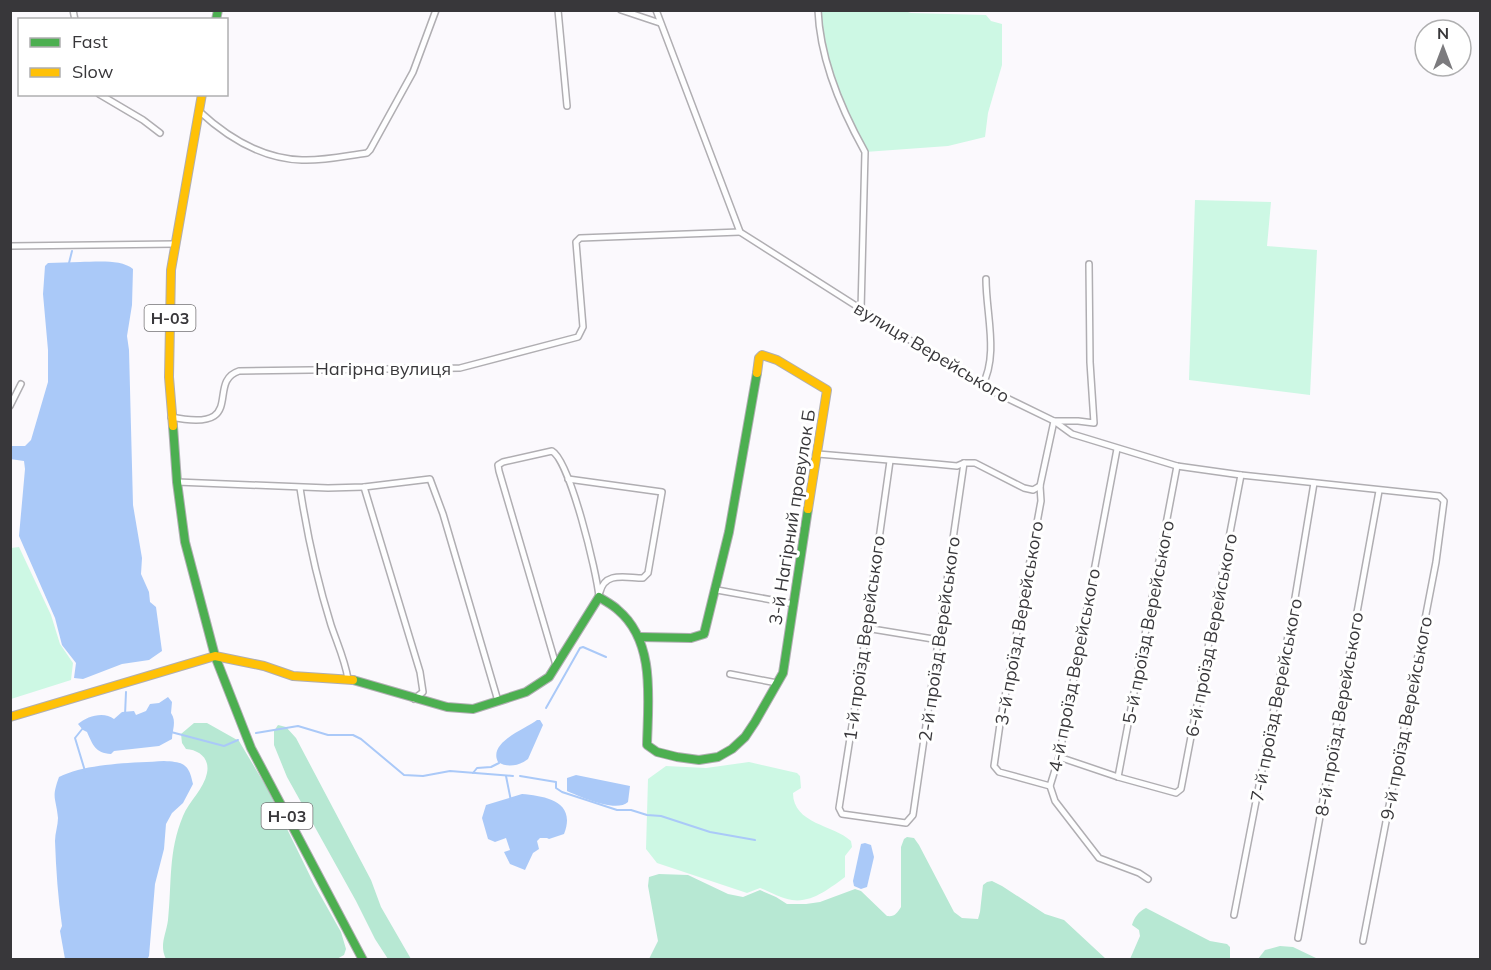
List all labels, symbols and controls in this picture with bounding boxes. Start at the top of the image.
legend [18,18,228,96]
north arrow [1413,18,1473,78]
text: N [1437,23,1449,43]
text: Fast [72,30,108,53]
text: Slow [72,60,114,83]
street label: вулиця Верейського [850,296,1014,408]
road number: Н-03 [144,305,195,331]
street label: Нагірна вулиця [315,357,451,380]
street label: 3-й Нагірний провулок Б [764,408,820,626]
street label: 5-й проїзд Верейського [1117,518,1179,726]
street label: 3-й проїзд Верейського [990,519,1048,727]
street label: 6-й проїзд Верейського [1180,531,1242,739]
street label: 1-й проїзд Верейського [838,534,890,742]
street label: 2-й проїзд Верейського [913,535,965,743]
street label: 4-й проїзд Верейського [1043,566,1105,774]
street label: 7-й проїзд Верейського [1245,596,1307,804]
street label: 8-й проїзд Верейського [1310,610,1368,818]
street label: 9-й проїзд Верейського [1375,614,1437,822]
road number: Н-03 [262,803,312,829]

